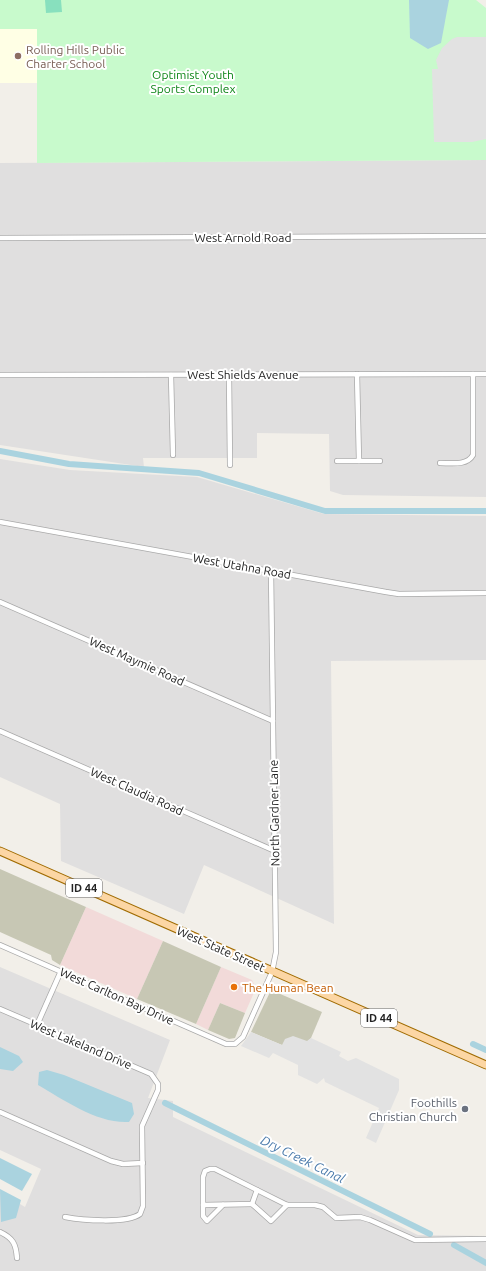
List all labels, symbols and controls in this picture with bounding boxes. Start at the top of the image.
place label: Rolling Hills Public Charter School [26,43,125,70]
marker: Rolling Hills Public Charter School [13,51,23,61]
park label: Optimist Youth Sports Complex [150,68,236,95]
street label: West Arnold Road [194,231,292,244]
street label: West Shields Avenue [187,368,299,381]
street label: West Utahna Road [192,551,292,581]
street label: West Maymie Road [87,634,187,688]
street label: North Gardner Lane [267,760,281,866]
street label: West Claudia Road [89,765,185,817]
road number: ID 44 [66,879,102,897]
street label: West State Street [175,924,267,974]
street label: West Carlton Bay Drive [58,965,176,1027]
place label: The Human Bean [242,981,334,994]
marker: The Human Bean [229,982,239,992]
road number: ID 44 [361,1009,397,1027]
street label: West Lakeland Drive [28,1017,134,1071]
place label: Foothills Christian Church [369,1096,457,1123]
marker: Foothills Christian Church [460,1104,470,1114]
water label: Dry Creek Canal [259,1133,348,1186]

